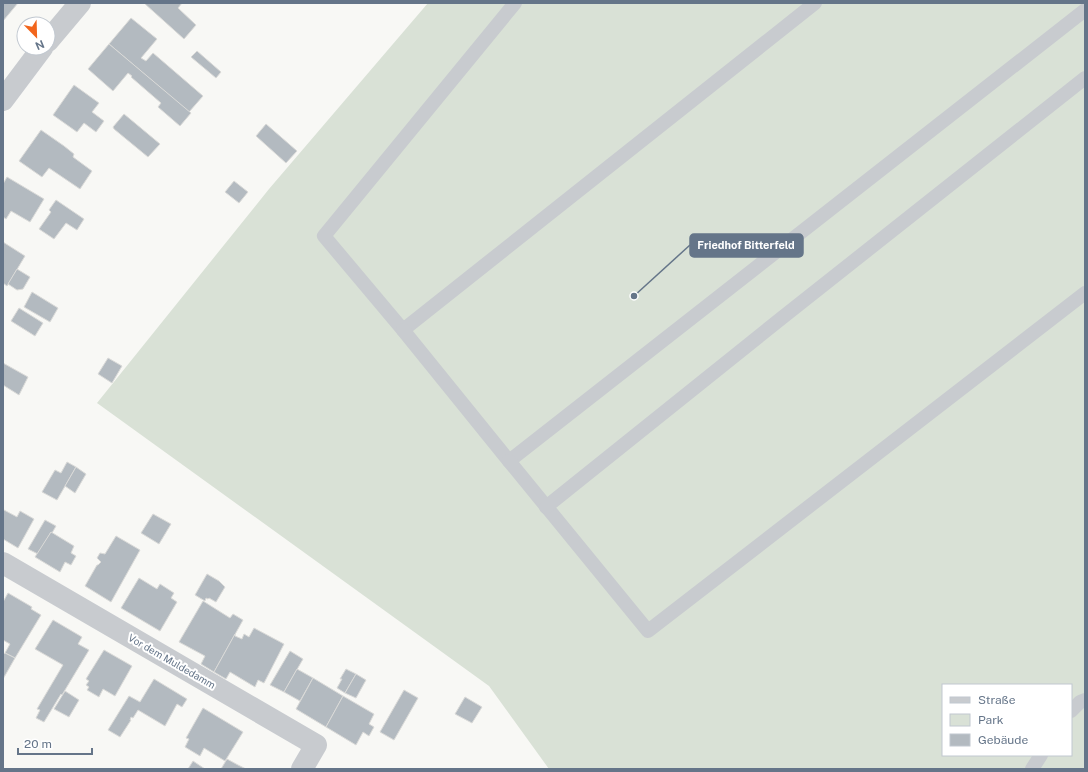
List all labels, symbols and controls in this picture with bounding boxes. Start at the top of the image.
north arrow [16,16,56,56]
text: N [34,38,46,52]
callout: Friedhof Bitterfeld [690,234,803,257]
text: Friedhof Bitterfeld [697,239,795,251]
street label: Vor dem Muldedamm [126,631,218,691]
legend [942,684,1072,756]
text: Straße [978,693,1016,707]
text: Park [978,713,1004,727]
scale bar [18,730,92,756]
text: Gebäude [978,733,1028,747]
text: 20 m [24,737,52,751]

